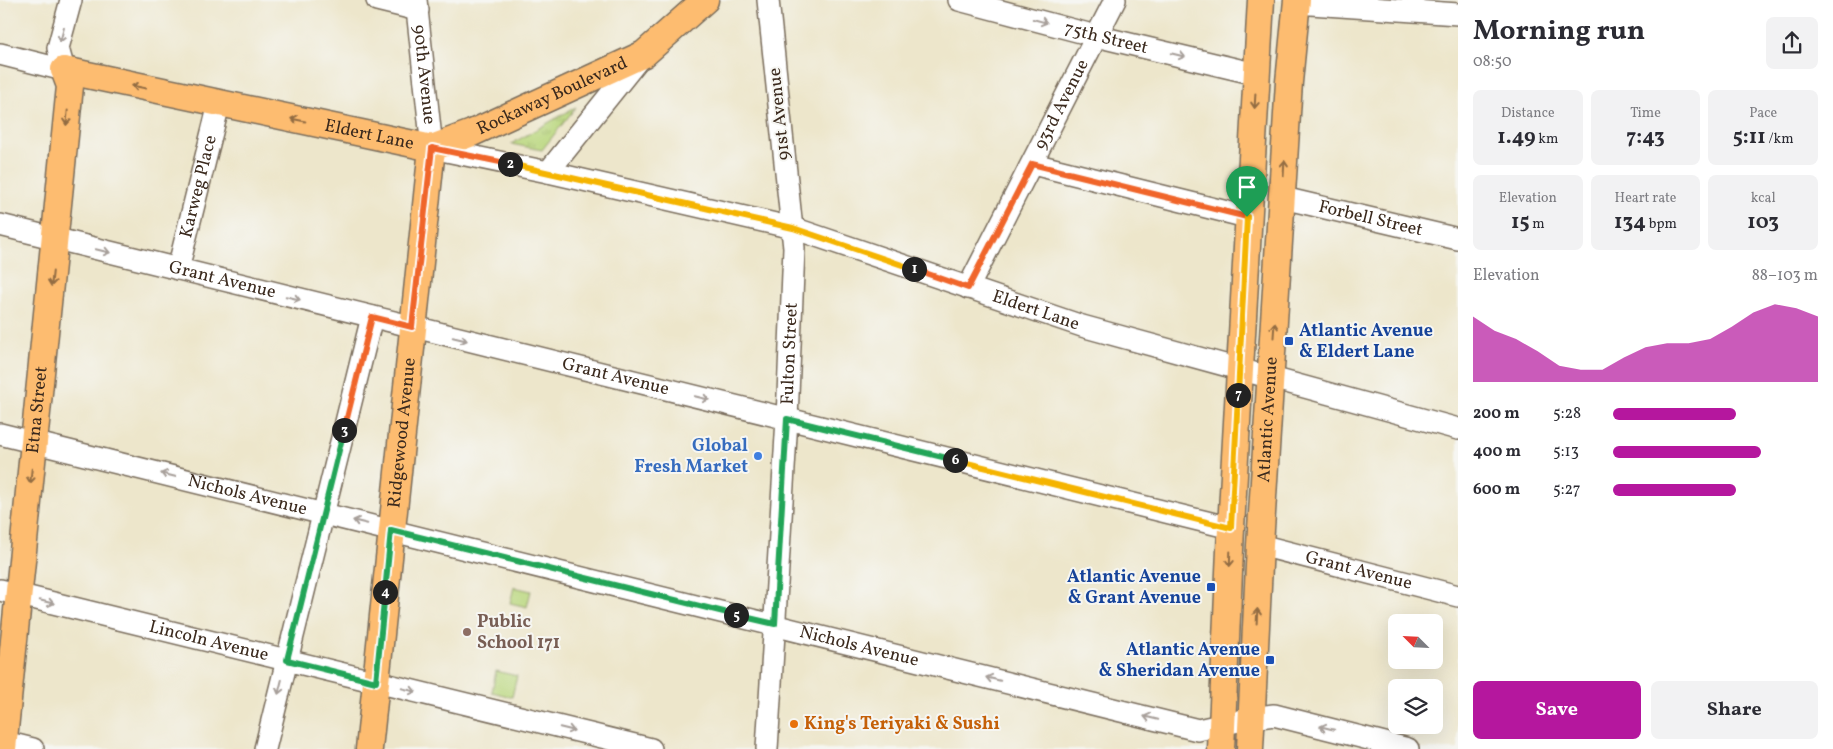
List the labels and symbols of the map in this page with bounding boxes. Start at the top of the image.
street label: 75th Street [1062,16,1150,60]
one-way arrow [1031,17,1047,26]
street label: 90th Avenue [406,23,442,126]
one-way arrow [56,27,66,43]
street label: Rockaway Boulevard [473,51,632,142]
one-way arrow [1169,51,1185,60]
street label: 93rd Avenue [1028,55,1095,154]
street label: 91st Avenue [763,67,797,161]
one-way arrow [132,81,148,91]
one-way arrow [1250,93,1259,109]
one-way arrow [62,109,72,125]
street label: Eldert Lane [322,113,416,156]
one-way arrow [291,115,307,125]
street label: Karweg Place [174,132,223,241]
pin: 2 [498,152,522,176]
one-way arrow [1280,160,1289,176]
pin [1226,166,1268,217]
street label: Forbell Street [1316,194,1425,243]
one-way arrow [95,247,111,256]
street label: Grant Avenue [166,255,278,305]
pin: 1 [902,256,926,282]
one-way arrow [47,271,57,287]
street label: Eldert Lane [989,284,1083,337]
one-way arrow [285,294,301,303]
street label: Fulton Street [775,302,804,405]
place label: Atlantic Avenue & Eldert Lane [1299,319,1433,365]
one-way arrow [1270,322,1279,338]
one-way arrow [451,335,467,344]
marker: Atlantic Avenue & Eldert Lane [1283,335,1295,347]
street label: Grant Avenue [560,351,672,402]
street label: Ridgewood Avenue [382,356,422,509]
street label: Atlantic Avenue [1251,356,1284,483]
street label: Etna Street [20,365,54,455]
pin: 7 [1226,382,1250,408]
one-way arrow [694,394,710,403]
pin: 3 [332,418,356,442]
place label: Global Fresh Market [634,434,748,480]
pin: 6 [942,448,968,472]
marker: Global Fresh Market [752,450,764,462]
one-way arrow [26,467,36,483]
street label: Nichols Avenue [185,468,310,522]
one-way arrow [160,470,176,479]
one-way arrow [352,517,368,526]
street label: Grant Avenue [1303,545,1415,596]
one-way arrow [1225,551,1234,567]
place label: Atlantic Avenue & Grant Avenue [1067,565,1201,611]
pin: 4 [372,580,398,604]
marker: Atlantic Avenue & Grant Avenue [1205,581,1217,593]
one-way arrow [39,598,55,607]
pin: 5 [724,602,748,628]
one-way arrow [1252,609,1261,625]
place label: Public School 171 [477,610,560,656]
street label: Lincoln Avenue [146,614,271,668]
north arrow [1388,614,1442,669]
street label: Nichols Avenue [797,619,921,673]
marker: Public School 171 [461,626,473,638]
place label: Atlantic Avenue & Sheridan Avenue [1099,638,1260,684]
marker: Atlantic Avenue & Sheridan Avenue [1264,654,1276,666]
one-way arrow [986,674,1002,683]
one-way arrow [275,679,284,695]
one-way arrow [401,686,417,695]
place label: King's Teriyaki & Sushi [804,712,1000,737]
one-way arrow [1144,713,1160,722]
marker: King's Teriyaki & Sushi [788,718,800,730]
one-way arrow [1320,723,1336,732]
one-way arrow [559,724,575,734]

